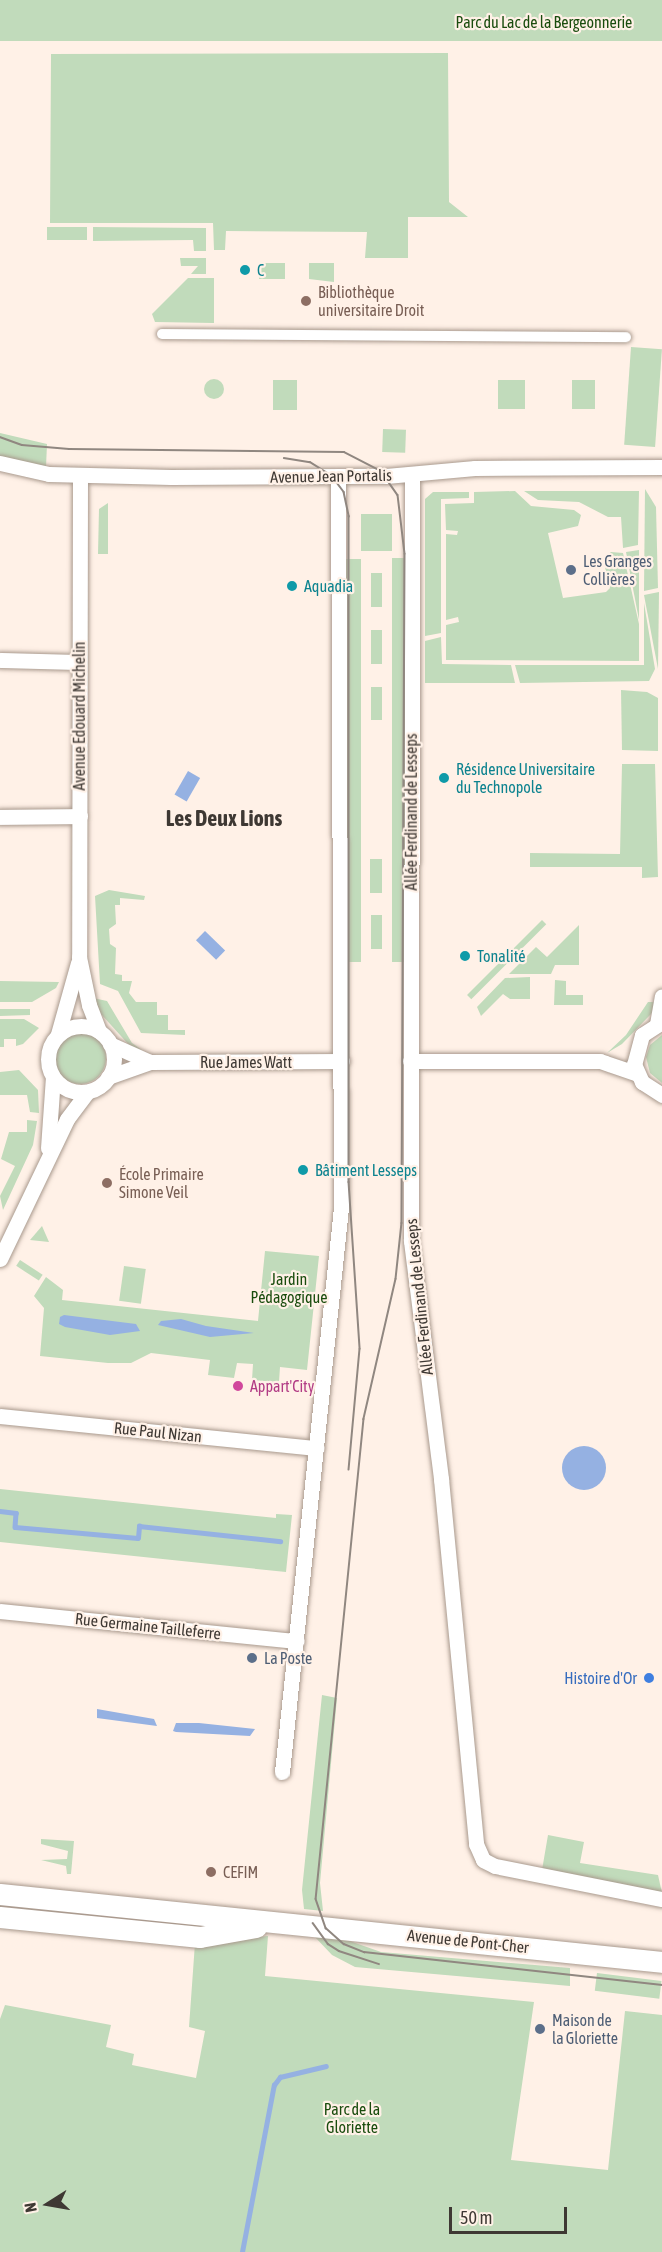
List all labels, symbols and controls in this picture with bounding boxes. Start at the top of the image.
park label: Parc du Lac de la Bergeonnerie [456,12,632,32]
place label: C [257,260,264,280]
marker: C [238,263,252,277]
place label: Bibliothèque universitaire Droit [318,282,424,320]
marker: Bibliothèque universitaire Droit [299,294,313,308]
street label: Avenue Jean Portalis [270,465,392,487]
place label: Les Granges Collières [583,551,652,589]
marker: Les Granges Collières [564,563,578,577]
place label: Aquadia [304,576,353,596]
marker: Aquadia [285,579,299,593]
street label: Avenue Edouard Michelin [69,641,89,791]
street label: Allée Ferdinand de Lesseps [401,733,421,891]
place label: Résidence Universitaire du Technopole [456,759,595,797]
marker: Résidence Universitaire du Technopole [437,771,451,785]
district label: Les Deux Lions [166,806,282,832]
place label: Tonalité [477,946,525,966]
marker: Tonalité [458,949,472,963]
street label: Rue James Watt [200,1052,292,1072]
place label: Bâtiment Lesseps [315,1160,417,1180]
marker: Bâtiment Lesseps [296,1163,310,1177]
place label: École Primaire Simone Veil [119,1164,204,1202]
marker: École Primaire Simone Veil [100,1176,114,1190]
street label: Allée Ferdinand de Lesseps [401,1218,437,1376]
park label: Jardin Pédagogique [250,1269,328,1307]
place label: Appart'City [250,1376,314,1396]
marker: Appart'City [231,1379,245,1393]
street label: Rue Paul Nizan [113,1418,203,1446]
street label: Rue Germaine Tailleferre [74,1609,222,1643]
place label: La Poste [264,1648,312,1668]
marker: La Poste [245,1651,259,1665]
place label: Histoire d'Or [564,1668,637,1688]
marker: Histoire d'Or [642,1671,656,1685]
place label: CEFIM [223,1862,258,1882]
marker: CEFIM [204,1865,218,1879]
street label: Avenue de Pont-Cher [406,1925,530,1957]
place label: Maison de la Gloriette [552,2010,618,2048]
marker: Maison de la Gloriette [533,2022,547,2036]
park label: Parc de la Gloriette [324,2099,380,2137]
north arrow [18,2174,78,2234]
scale bar [452,2195,570,2233]
text: N [21,2201,40,2214]
text: 50 m [460,2207,492,2228]

